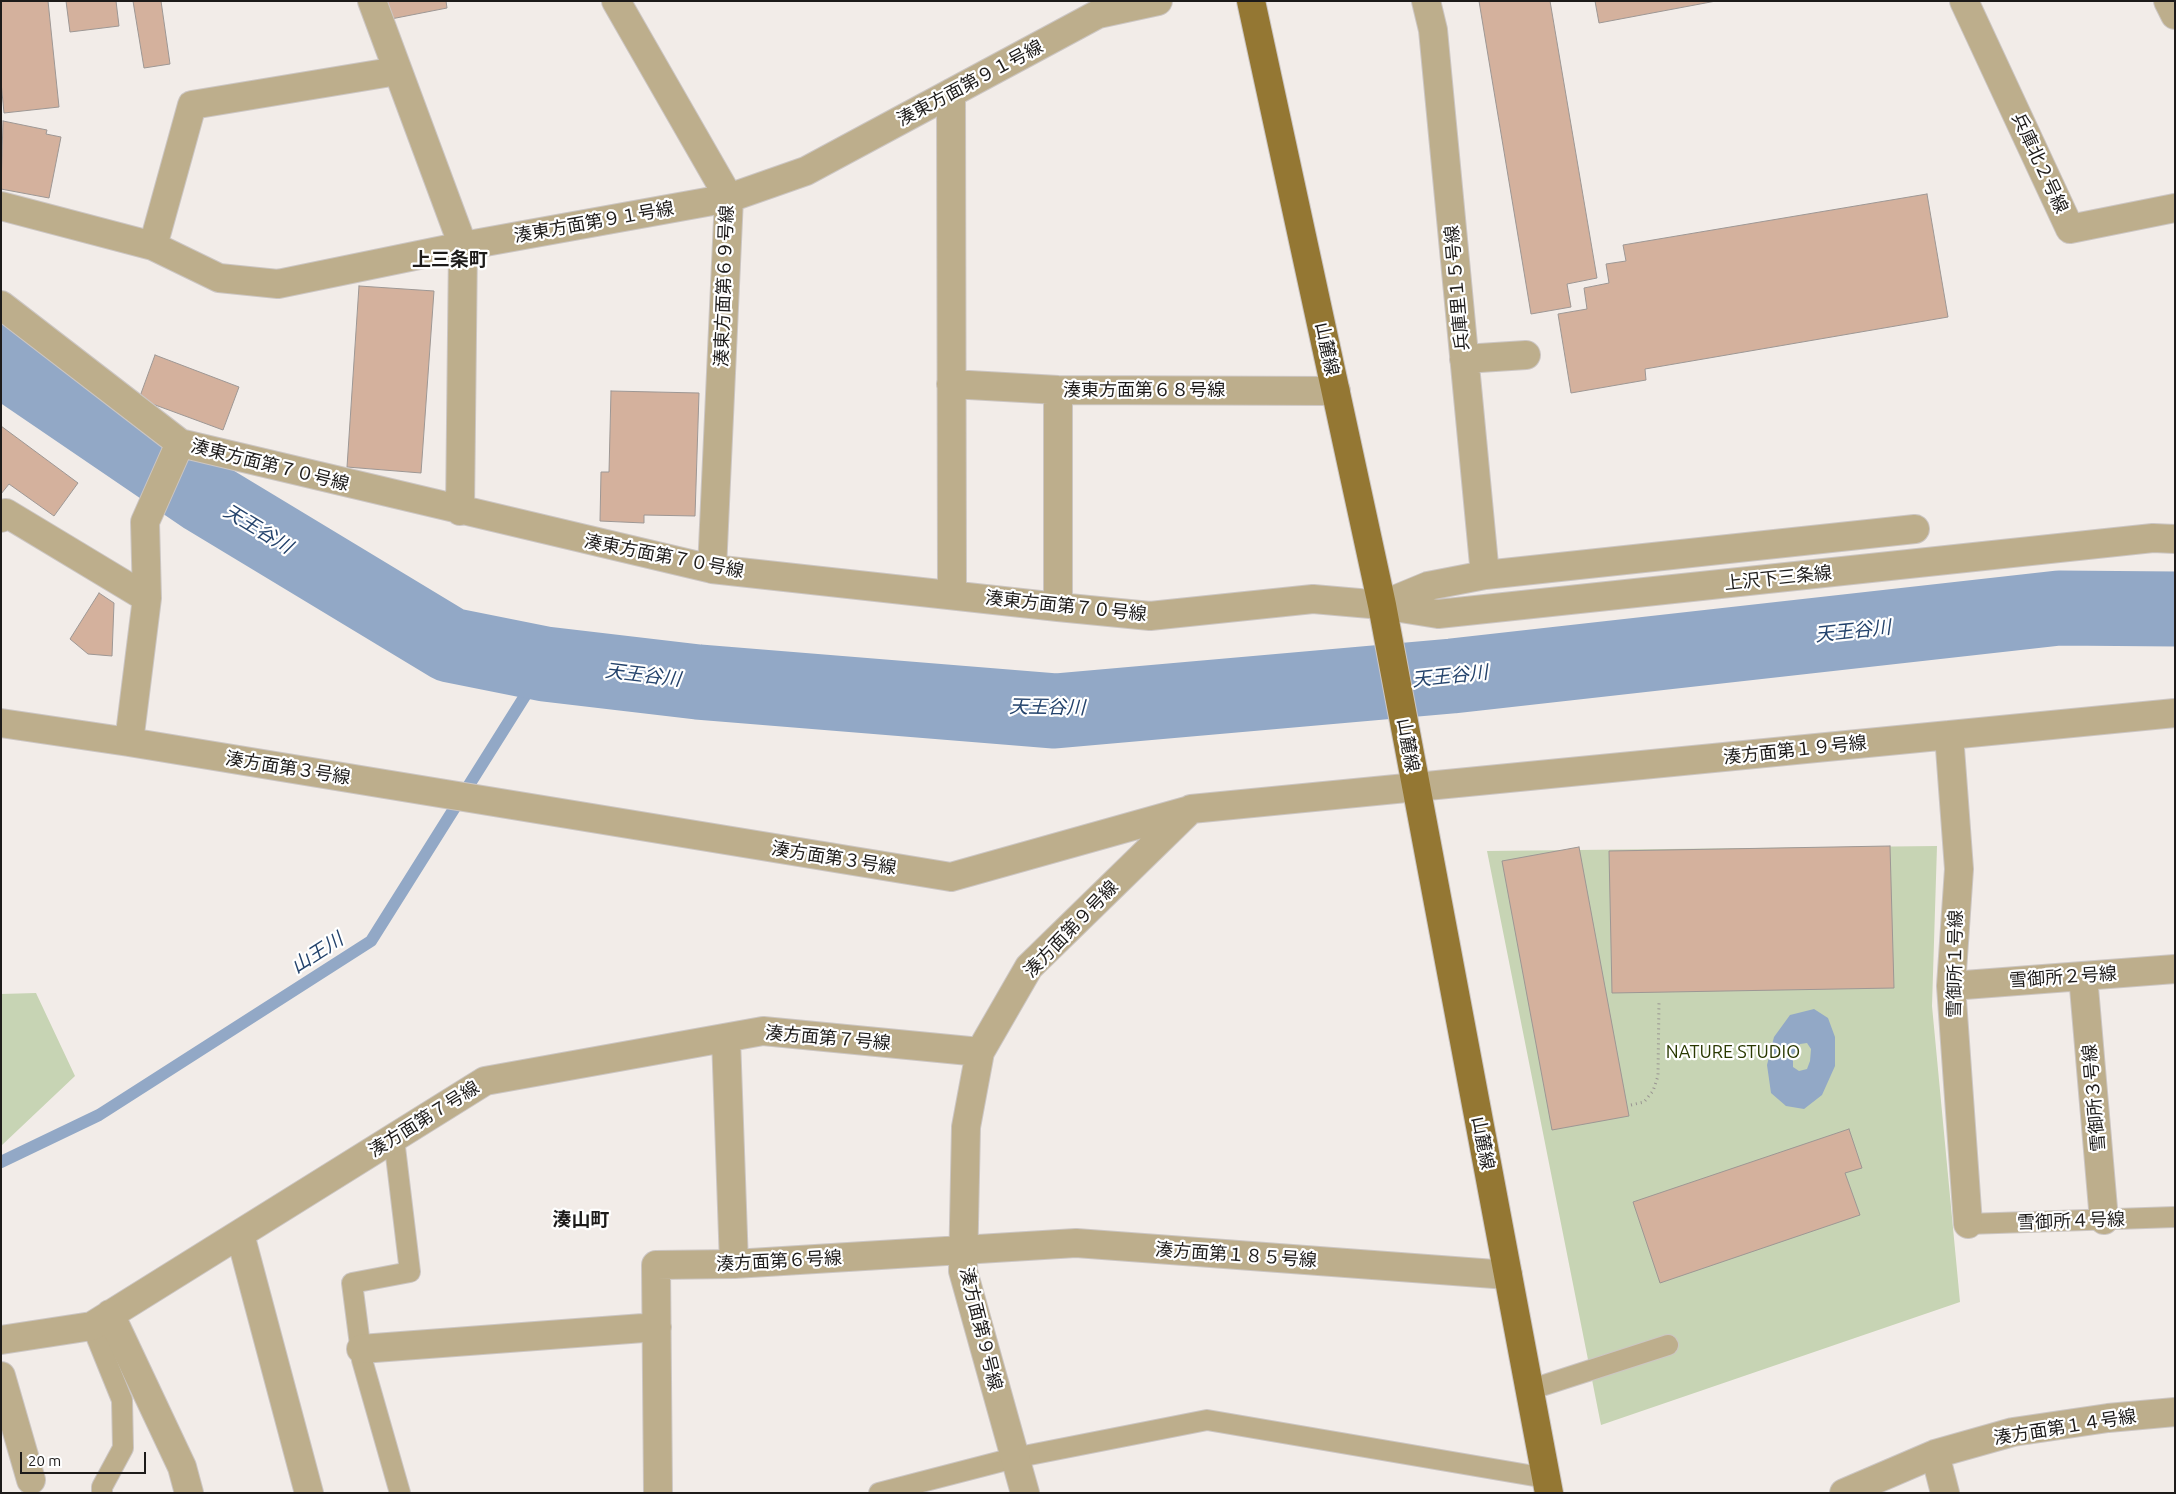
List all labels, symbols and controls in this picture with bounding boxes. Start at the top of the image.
street label: 湊東方面第９１号線 [893,35,1047,131]
street label: 兵庫北２号線 [2007,109,2073,217]
street label: 湊東方面第９１号線 [512,197,676,247]
street label: 湊東方面第６９号線 [710,205,738,367]
street label: 兵庫里１５号線 [1441,224,1473,352]
district label: 上三条町 [412,249,488,271]
street label: 山麓線 [1311,320,1343,378]
street label: 湊東方面第６８号線 [1063,379,1225,401]
street label: 湊東方面第７０号線 [189,435,351,495]
water label: 天王谷川 [220,500,296,558]
street label: 湊東方面第７０号線 [582,530,746,582]
street label: 上沢下三条線 [1723,562,1833,594]
street label: 湊東方面第７０号線 [984,587,1148,625]
water label: 天王谷川 [1814,616,1892,646]
water label: 天王谷川 [604,659,682,691]
water label: 天王谷川 [1411,661,1489,691]
water label: 天王谷川 [1009,695,1085,719]
street label: 山麓線 [1393,717,1423,773]
street label: 湊方面第１９号線 [1722,732,1868,768]
street label: 湊方面第３号線 [224,747,352,789]
street label: 湊方面第３号線 [770,837,898,879]
street label: 湊方面第９号線 [1019,876,1123,982]
street label: 雪御所１号線 [1943,910,1967,1018]
water label: 山王川 [287,928,347,978]
street label: 雪御所２号線 [2008,962,2118,992]
street label: 湊方面第７号線 [764,1022,892,1054]
park label: NATURE STUDIO [1666,1041,1800,1063]
street label: 雪御所３号線 [2079,1043,2109,1153]
street label: 湊方面第７号線 [365,1076,483,1162]
street label: 山麓線 [1467,1114,1499,1172]
street label: 雪御所４号線 [2017,1208,2125,1234]
district label: 湊山町 [553,1209,609,1231]
street label: 湊方面第１８５号線 [1154,1239,1318,1271]
street label: 湊方面第６号線 [716,1247,842,1275]
street label: 湊方面第９号線 [955,1265,1007,1393]
street label: 湊方面第１４号線 [1992,1405,2138,1449]
scale bar [22,1442,149,1474]
text: 20 m [28,1452,61,1469]

